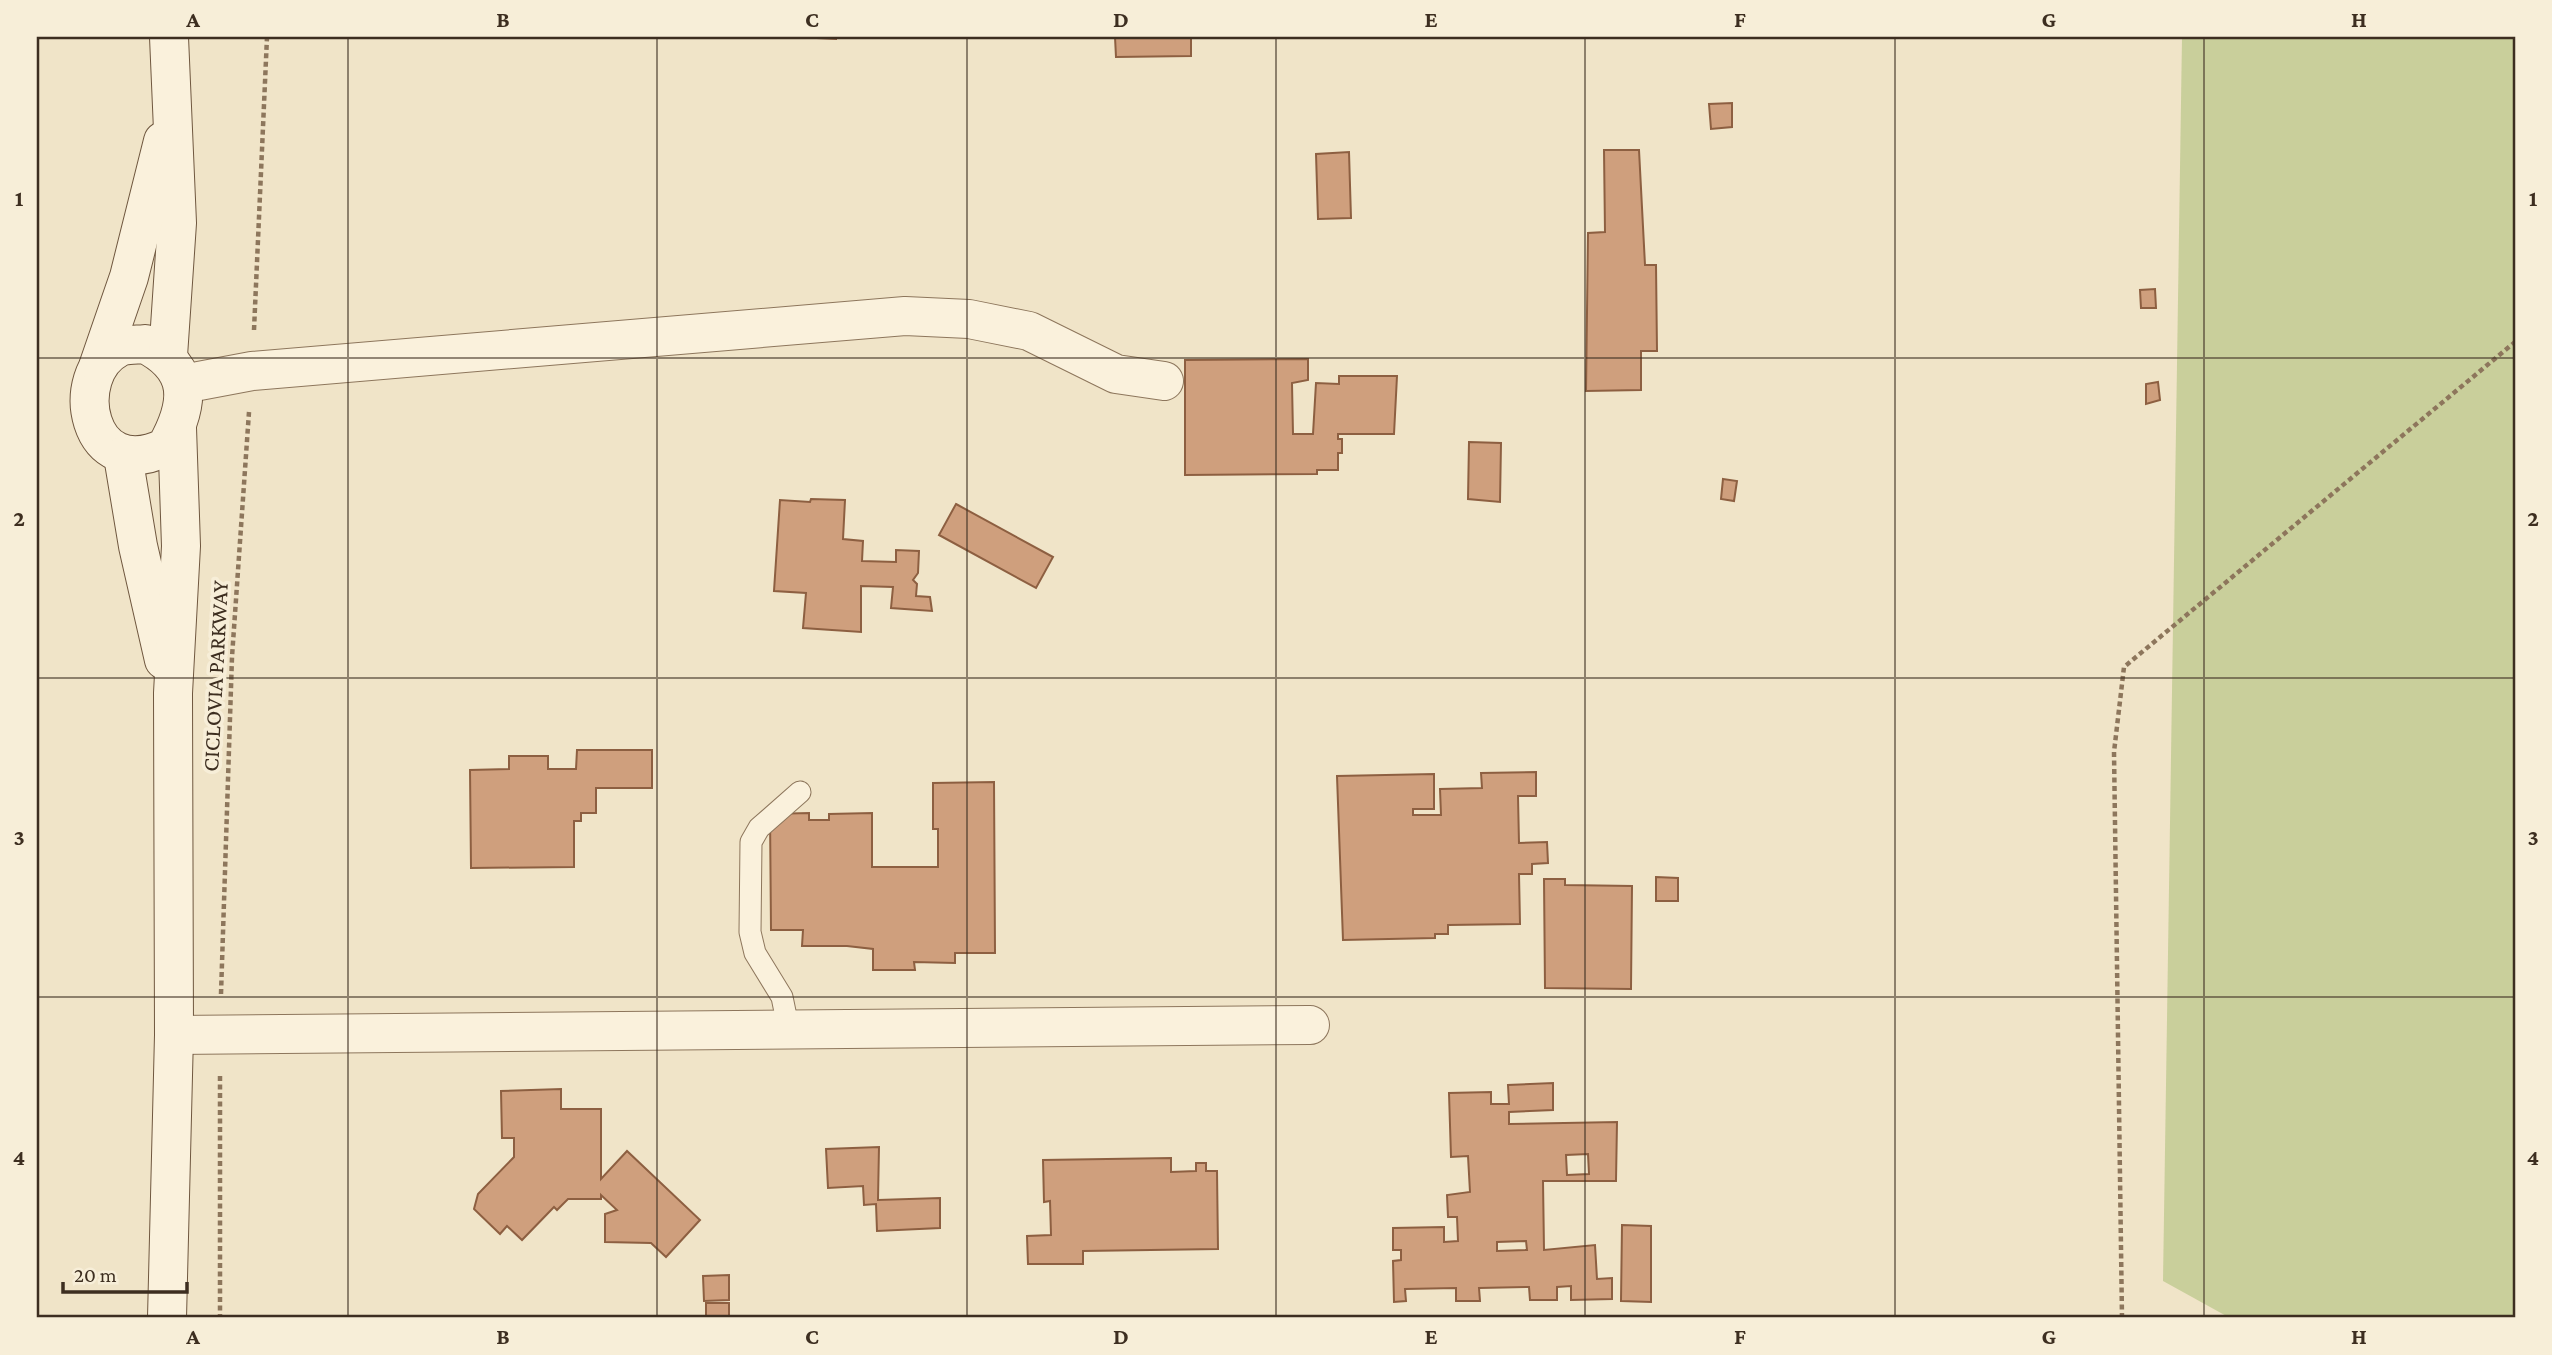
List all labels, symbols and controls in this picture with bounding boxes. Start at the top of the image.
text: A [185,6,200,32]
text: B [496,6,510,32]
text: C [805,6,819,32]
text: D [1113,6,1129,32]
text: E [1424,6,1438,32]
text: F [1734,6,1746,32]
text: G [2042,6,2057,32]
text: H [2351,6,2367,32]
text: 1 [15,185,24,211]
text: 1 [2529,185,2538,211]
text: 2 [13,505,25,531]
text: 2 [2527,505,2539,531]
street label: CICLOVIA PARKWAY [197,579,233,772]
text: 3 [13,824,25,850]
text: 3 [2527,824,2539,850]
text: 4 [13,1144,25,1170]
text: 4 [2527,1144,2539,1170]
scale bar [63,1250,187,1294]
text: 20 m [74,1263,117,1287]
text: A [185,1323,200,1349]
text: B [496,1323,510,1349]
text: C [805,1323,819,1349]
text: D [1113,1323,1129,1349]
text: E [1424,1323,1438,1349]
text: F [1734,1323,1746,1349]
text: G [2042,1323,2057,1349]
text: H [2351,1323,2367,1349]

